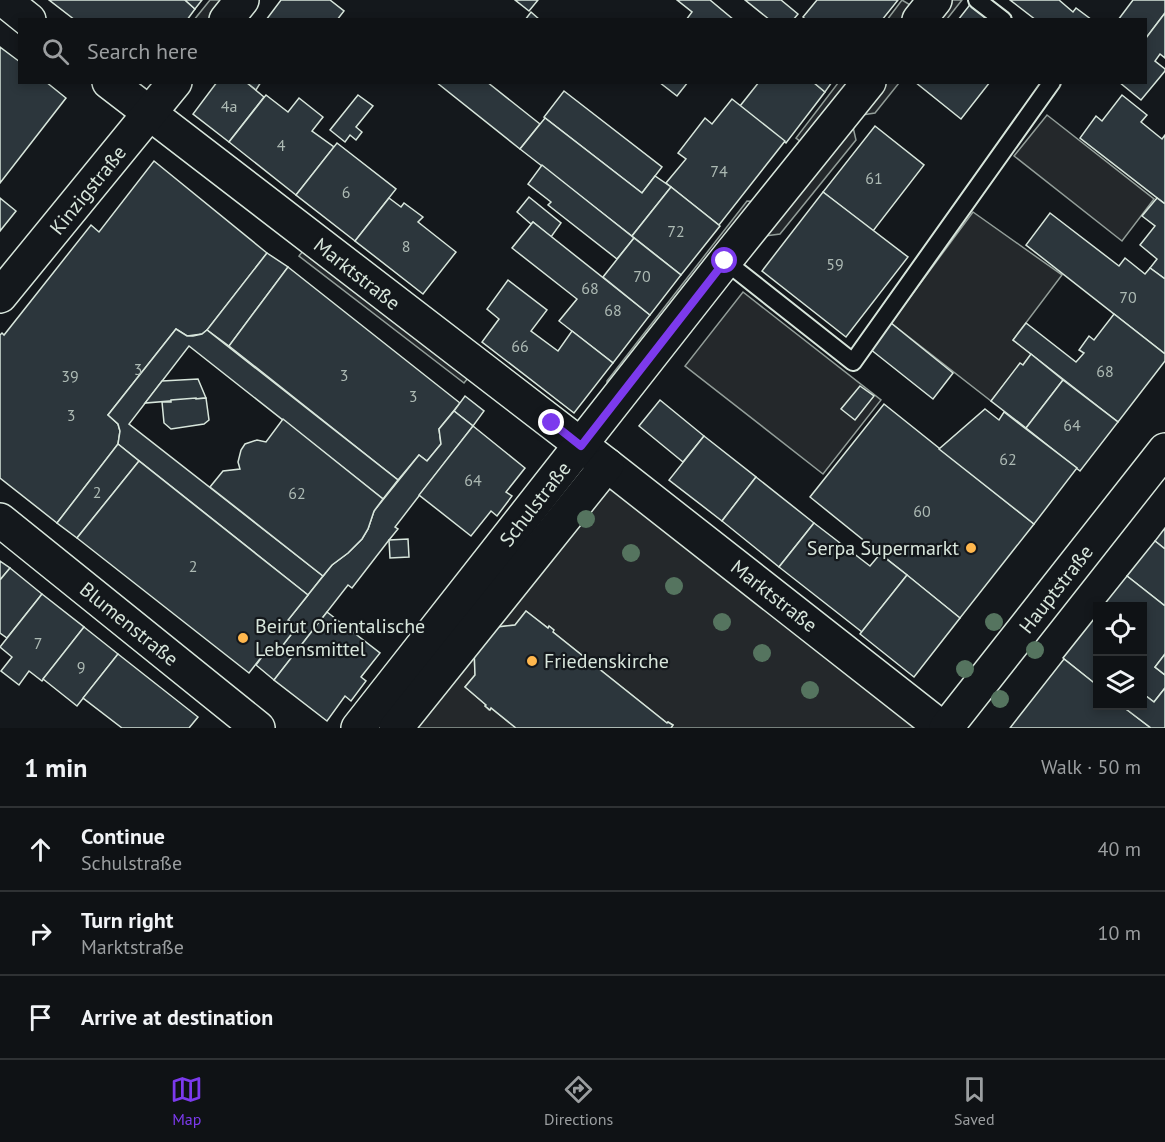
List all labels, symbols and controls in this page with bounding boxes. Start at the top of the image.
search box [18,18,1147,84]
icon: search [39,35,72,68]
text: Search here [87,37,198,65]
house number: 4a [221,96,237,116]
house number: 4 [277,135,286,155]
street label: Kinzigstraße [44,140,132,240]
house number: 74 [710,161,728,181]
house number: 61 [865,168,883,188]
house number: 6 [342,182,350,202]
house number: 72 [667,221,685,241]
street label: Marktstraße [308,232,406,316]
house number: 8 [402,236,410,256]
route start [711,247,737,273]
house number: 59 [826,254,844,274]
house number: 70 [633,266,651,286]
house number: 68 [581,278,599,298]
house number: 70 [1119,287,1137,307]
house number: 68 [604,300,622,320]
house number: 66 [511,336,529,356]
house number: 3 [134,359,142,379]
house number: 68 [1096,361,1114,381]
house number: 3 [340,365,348,385]
house number: 39 [61,366,79,386]
house number: 3 [409,386,417,406]
house number: 3 [67,405,75,425]
route end [538,409,564,435]
house number: 64 [1063,415,1081,435]
house number: 62 [999,449,1017,469]
street label: Schulstraße [494,456,576,552]
house number: 64 [464,470,482,490]
house number: 2 [93,482,101,502]
house number: 62 [288,483,306,503]
house number: 60 [913,501,931,521]
place label: Serpa Supermarkt [807,535,959,561]
street label: Hauptstraße [1013,539,1099,639]
marker: Serpa Supermarkt [964,541,978,555]
street label: Marktstraße [725,554,823,638]
house number: 2 [189,556,197,576]
street label: Blumenstraße [74,576,184,672]
map controls [1093,602,1147,710]
button: locate [1093,602,1147,656]
place label: Beirut Orientalische Lebensmittel [255,613,425,662]
marker: Beirut Orientalische Lebensmittel [236,631,250,645]
house number: 7 [34,633,42,653]
place label: Friedenskirche [544,648,669,674]
marker: Friedenskirche [525,654,539,668]
button: layers [1093,656,1147,710]
house number: 9 [77,657,85,677]
text: 1 min [24,751,87,784]
text: Walk · 50 m [1041,754,1141,780]
text: Continue [81,822,165,850]
icon: ahead [24,833,57,866]
text: 40 m [1098,836,1141,862]
text: Schulstraße [81,850,182,876]
text: Turn right [81,906,173,934]
icon: right [24,917,57,950]
text: 10 m [1098,920,1141,946]
text: Marktstraße [81,934,184,960]
icon: arrive [24,1001,57,1034]
text: Arrive at destination [81,1003,273,1031]
tab: Map [170,1073,203,1129]
tab: Directions [544,1073,613,1129]
tab: Saved [954,1073,995,1129]

